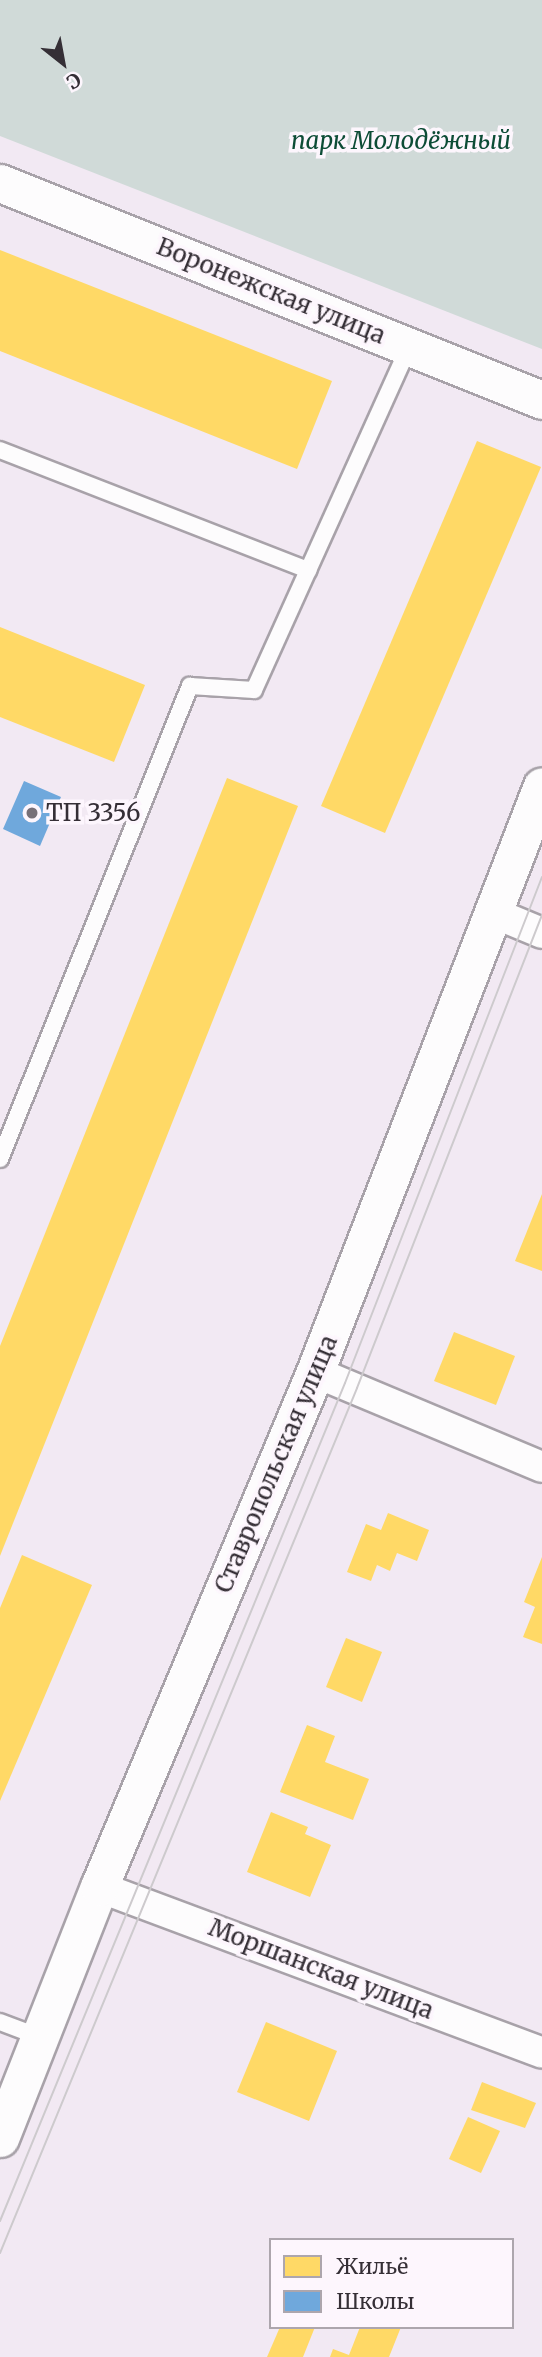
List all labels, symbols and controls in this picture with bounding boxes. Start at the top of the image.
north arrow [28,28,98,98]
text: С [62,67,85,95]
park label: парк Молодёжный [291,127,511,155]
street label: Воронежская улица [153,232,389,350]
place label: ТП 3356 [46,799,141,827]
marker: ТП 3356 [24,805,40,821]
street label: Ставропольская улица [209,1331,343,1597]
street label: Моршанская улица [205,1913,437,2025]
legend [269,2238,514,2329]
text: Жильё [336,2253,408,2280]
text: Школы [336,2288,414,2315]

